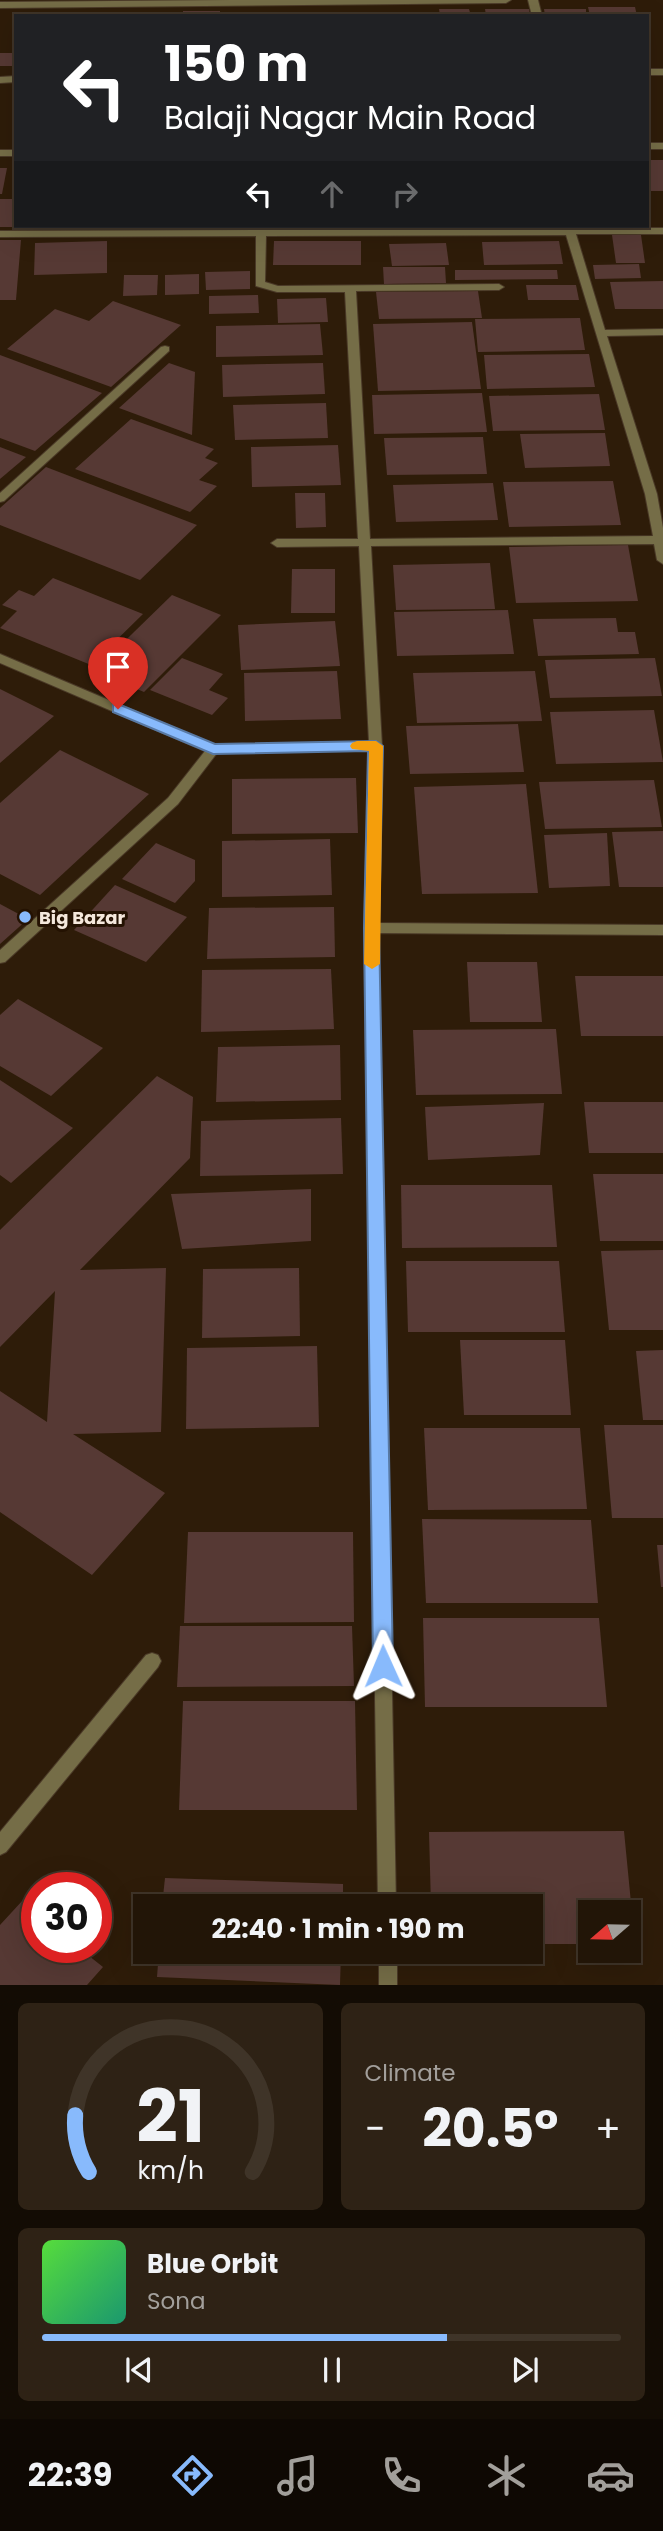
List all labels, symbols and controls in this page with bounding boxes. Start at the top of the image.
text: 150 m [164,30,309,98]
icon: left [49,42,140,133]
text: Balaji Nagar Main Road [164,95,536,140]
icon: left [240,175,278,213]
icon: ahead [313,175,351,213]
icon: right [386,175,424,213]
pin [88,637,148,709]
icon: arrive [99,648,137,686]
place label: Big Bazar [39,905,125,930]
marker: Big Bazar [17,909,33,925]
position arrow [346,1629,420,1703]
speed limit sign: 30 [21,1872,112,1963]
north arrow [578,1900,640,1964]
map controls [578,1900,641,1963]
text: 22:40 · 1 min · 190 m [211,1911,465,1947]
text: Climate [365,2057,455,2089]
text: 21 [136,2067,205,2168]
text: 20.5° [422,2092,558,2165]
text: − [365,2102,385,2155]
text: + [595,2102,621,2155]
text: km/h [137,2153,204,2188]
text: Blue Orbit [147,2246,278,2282]
text: Sona [147,2285,206,2317]
icon: previous [120,2351,158,2389]
icon: pause [313,2351,351,2389]
icon: next [506,2351,544,2389]
icon: directions [168,2451,217,2500]
icon: music [273,2451,322,2500]
icon: phone [377,2451,426,2500]
icon: climate [482,2451,531,2500]
icon: car [586,2451,635,2500]
text: 22:39 [28,2452,112,2497]

